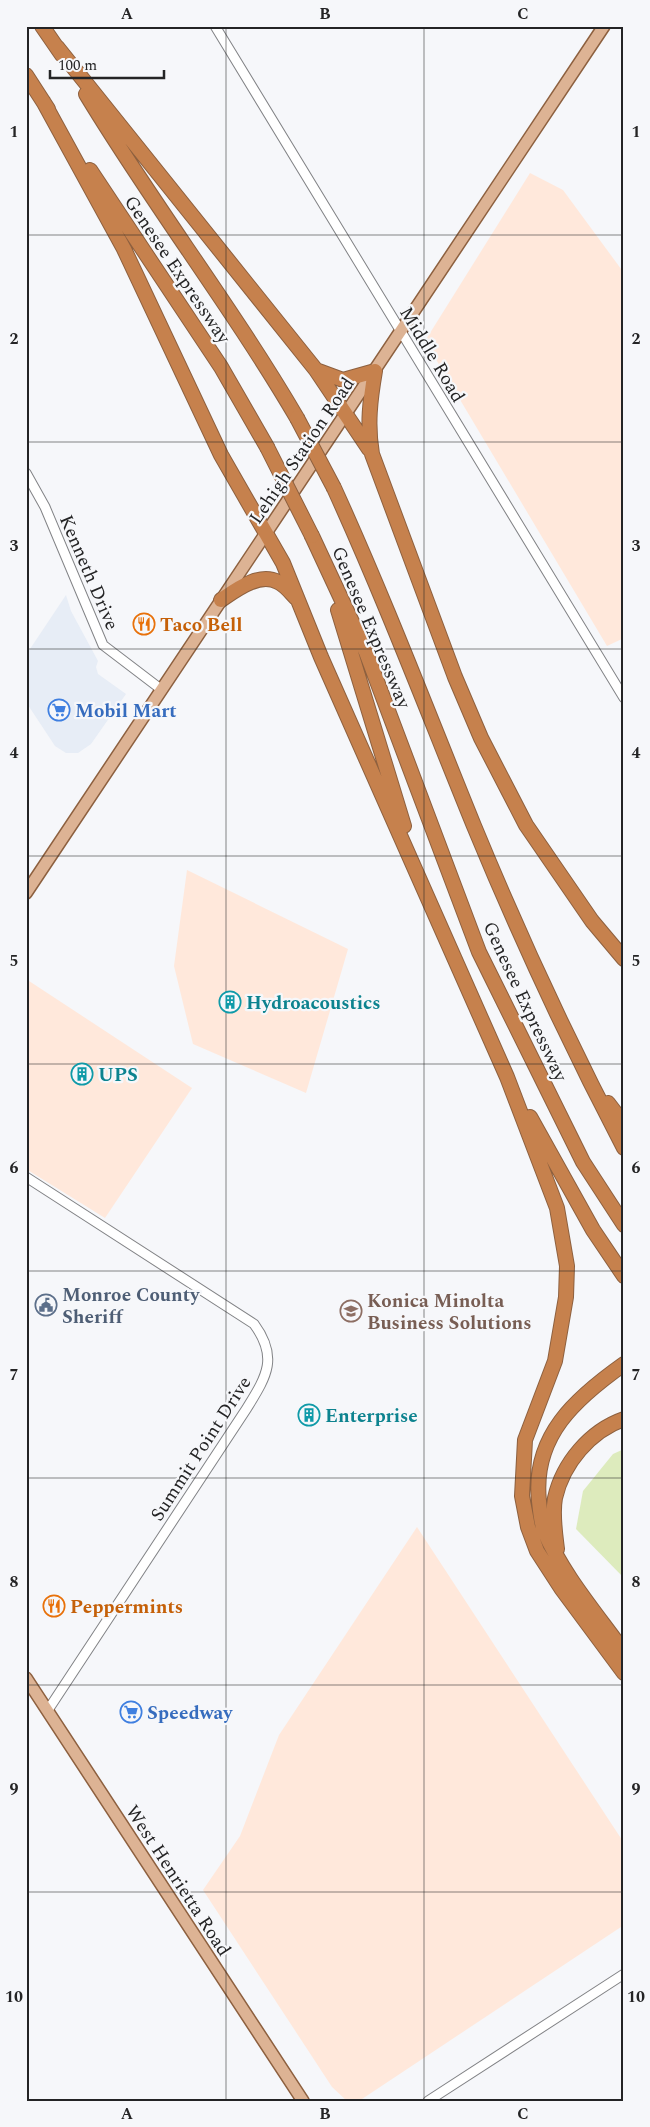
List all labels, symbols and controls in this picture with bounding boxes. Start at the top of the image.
text: A [121,2,134,26]
text: B [319,2,331,26]
text: C [517,2,529,26]
scale bar [50,48,164,80]
text: 100 m [58,54,97,77]
text: 1 [10,120,18,144]
text: 1 [632,120,640,144]
street label: Genesee Expressway [116,190,238,351]
street label: Middle Road [392,301,472,408]
text: 2 [10,327,19,351]
text: 2 [632,327,641,351]
street label: Lehigh Station Road [242,371,362,530]
street label: Kenneth Drive [51,510,126,635]
text: 3 [10,534,19,558]
text: 3 [632,534,641,558]
street label: Genesee Expressway [323,542,418,714]
place label: Taco Bell [160,611,242,640]
restaurant icon: Taco Bell [132,612,156,636]
place label: Mobil Mart [75,697,177,726]
supermarket icon: Mobil Mart [47,698,71,722]
text: 4 [10,741,19,765]
text: 4 [632,741,641,765]
street label: Genesee Expressway [475,917,575,1087]
text: 5 [10,949,18,973]
text: 5 [632,949,640,973]
place label: Hydroacoustics [246,989,381,1018]
building icon: Hydroacoustics [218,990,242,1014]
place label: UPS [98,1061,138,1090]
building icon: UPS [70,1062,94,1086]
text: 6 [10,1156,19,1180]
text: 6 [632,1156,641,1180]
place label: Monroe County Sheriff [62,1281,200,1332]
place label: Konica Minolta Business Solutions [367,1287,532,1338]
public building icon: Monroe County Sheriff [34,1293,58,1317]
school or university icon: Konica Minolta Business Solutions [339,1299,363,1323]
text: 7 [10,1363,19,1387]
text: 7 [632,1363,641,1387]
street label: Summit Point Drive [143,1371,259,1527]
place label: Enterprise [325,1402,418,1431]
building icon: Enterprise [297,1403,321,1427]
text: 8 [10,1570,19,1594]
text: 8 [632,1570,641,1594]
place label: Peppermints [70,1593,183,1622]
restaurant icon: Peppermints [42,1594,66,1618]
place label: Speedway [147,1699,233,1728]
supermarket icon: Speedway [119,1700,143,1724]
text: 9 [10,1777,19,1801]
text: 9 [632,1777,641,1801]
street label: West Henrietta Road [118,1799,238,1962]
text: 10 [5,1985,23,2009]
text: 10 [627,1985,645,2009]
text: A [121,2102,134,2126]
text: B [319,2102,331,2126]
text: C [517,2102,529,2126]

